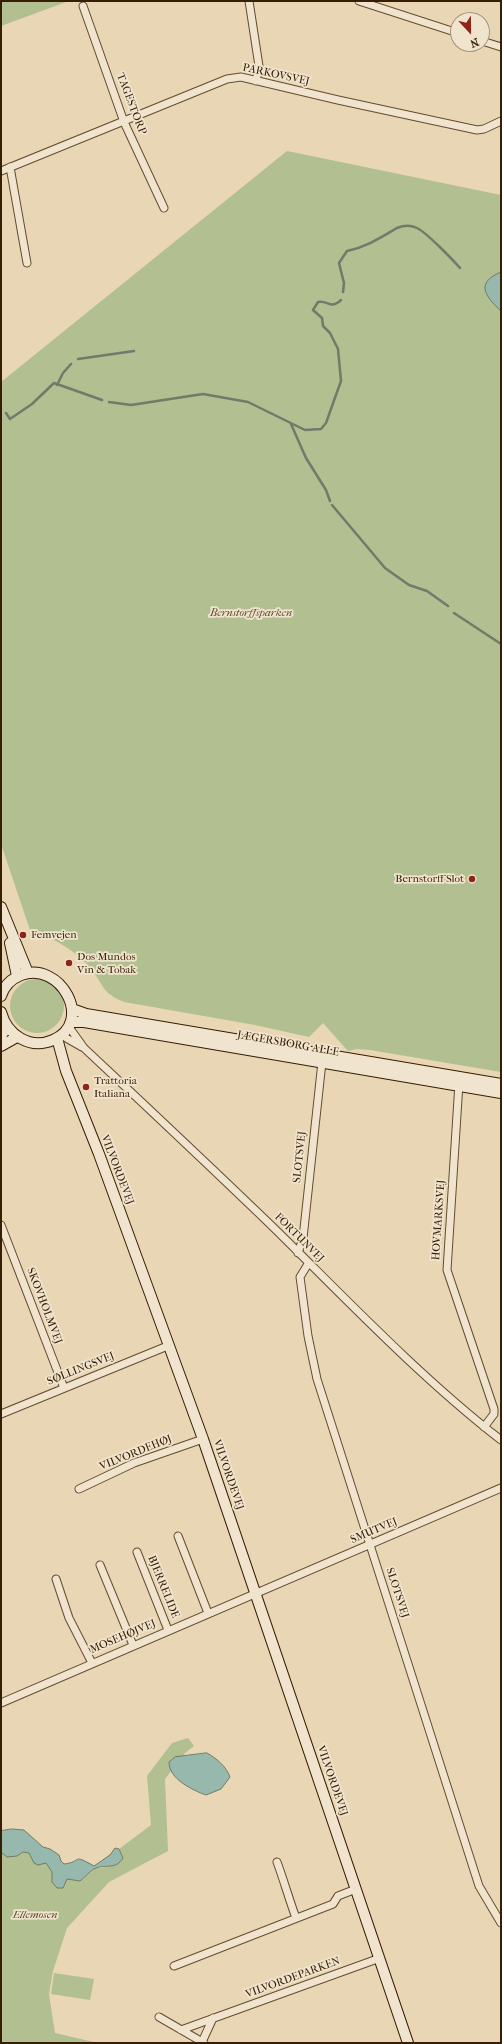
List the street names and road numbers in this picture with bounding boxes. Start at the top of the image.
street label: PARKOVSVEJ [241,61,311,89]
street label: TAGESTORP [113,71,149,137]
street label: JÆGERSBORG ALLE [236,1029,340,1059]
street label: SLOTSVEJ [291,1130,309,1184]
street label: VILVORDEVEJ [98,1133,136,1207]
street label: HOVMARKSVEJ [430,1179,448,1261]
street label: FORTUNVEJ [272,1211,326,1265]
street label: SKOVHOLMVEJ [23,1266,65,1346]
street label: SØLLINGSVEJ [45,1349,117,1389]
street label: VILVORDEHØJ [98,1432,174,1474]
street label: VILVORDEVEJ [210,1438,246,1512]
street label: SMUTVEJ [349,1515,399,1547]
street label: BJERRELIDE [144,1554,182,1620]
street label: SLOTSVEJ [383,1566,411,1620]
street label: MOSEHØJVEJ [88,1617,158,1657]
street label: VILVORDEVEJ [314,1744,350,1818]
street label: VILVORDEPARKEN [244,1955,342,2001]

